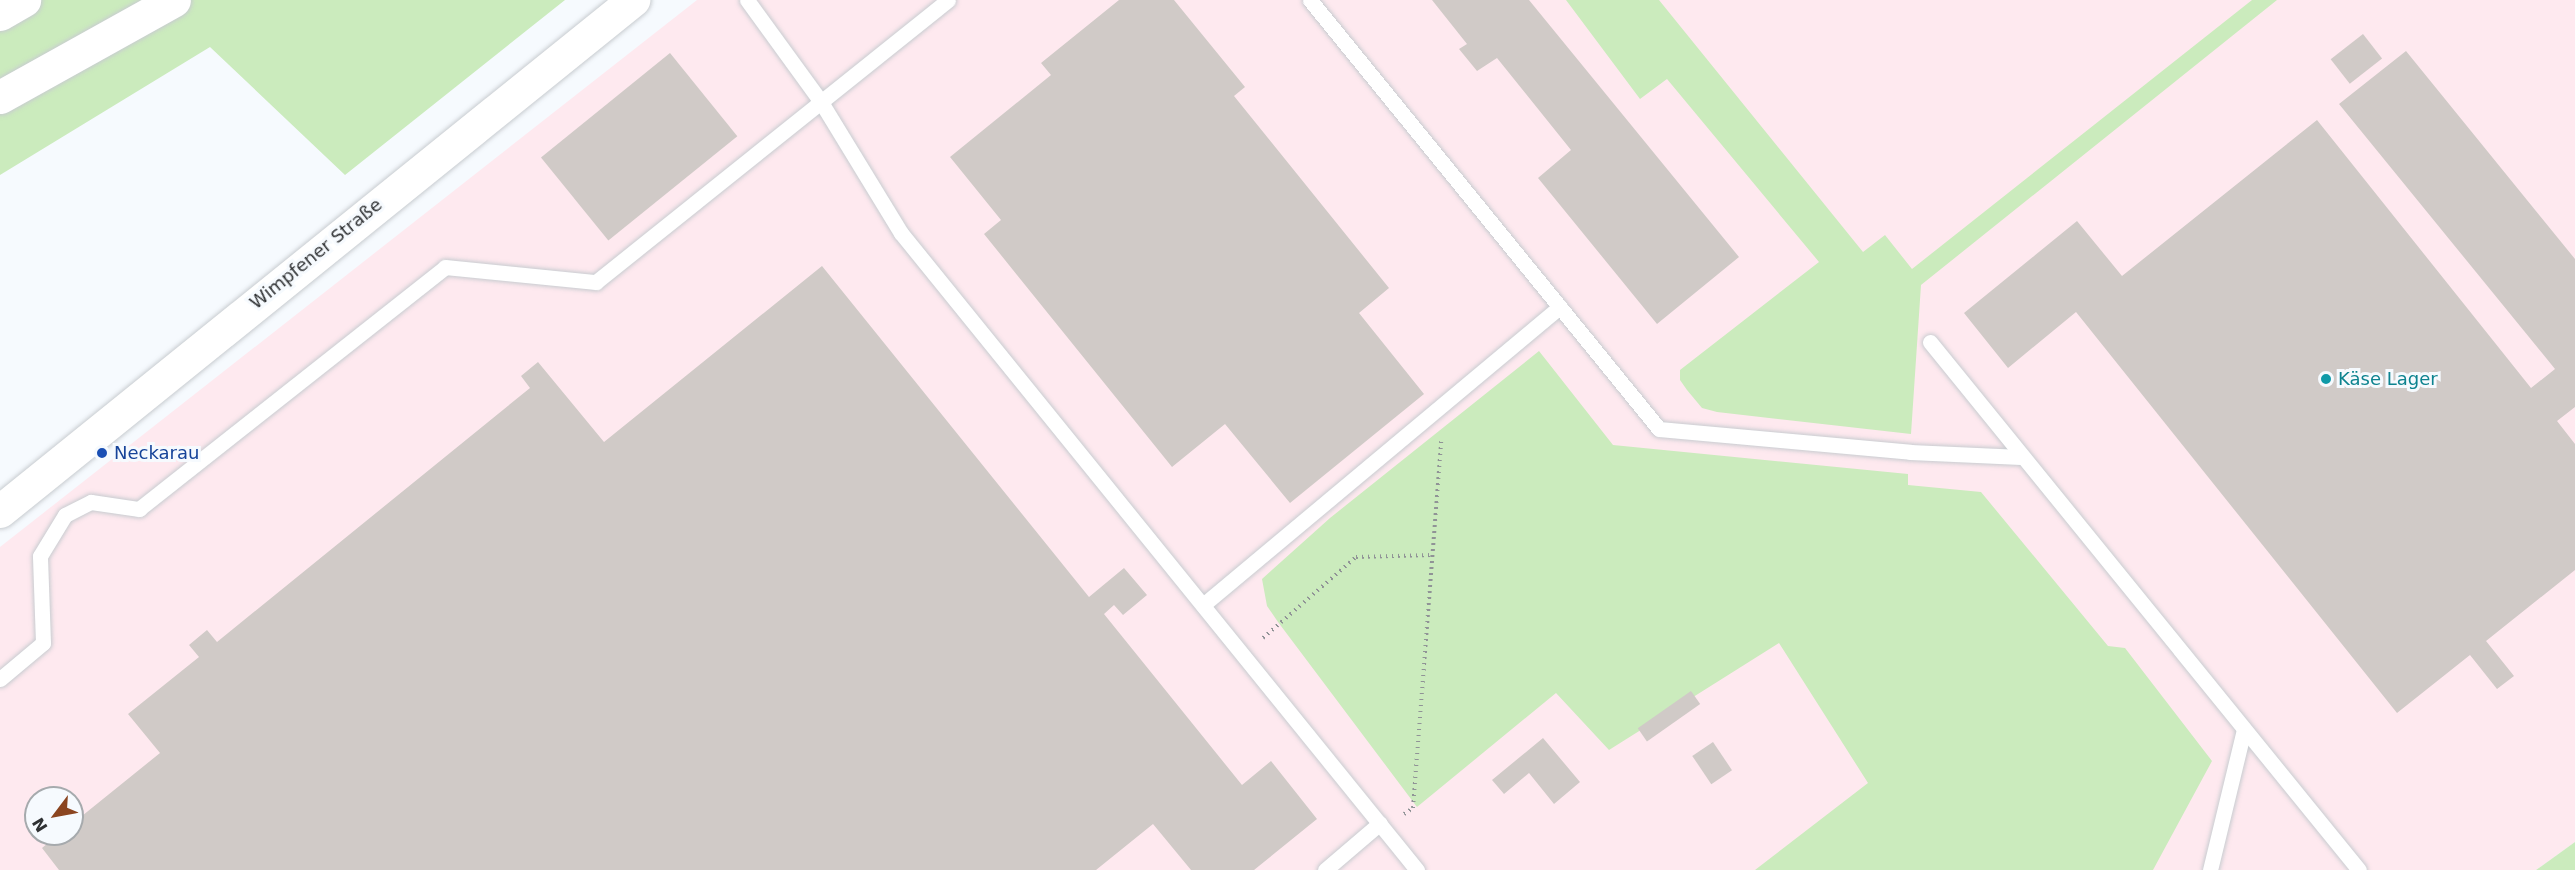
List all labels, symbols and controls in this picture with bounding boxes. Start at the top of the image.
street label: Wimpfener Straße [246,194,386,314]
place label: Käse Lager [2338,368,2438,390]
marker: Käse Lager [2319,372,2333,386]
place label: Neckarau [114,442,199,464]
marker: Neckarau [95,446,109,460]
north arrow [24,786,84,846]
text: N [28,814,52,835]

